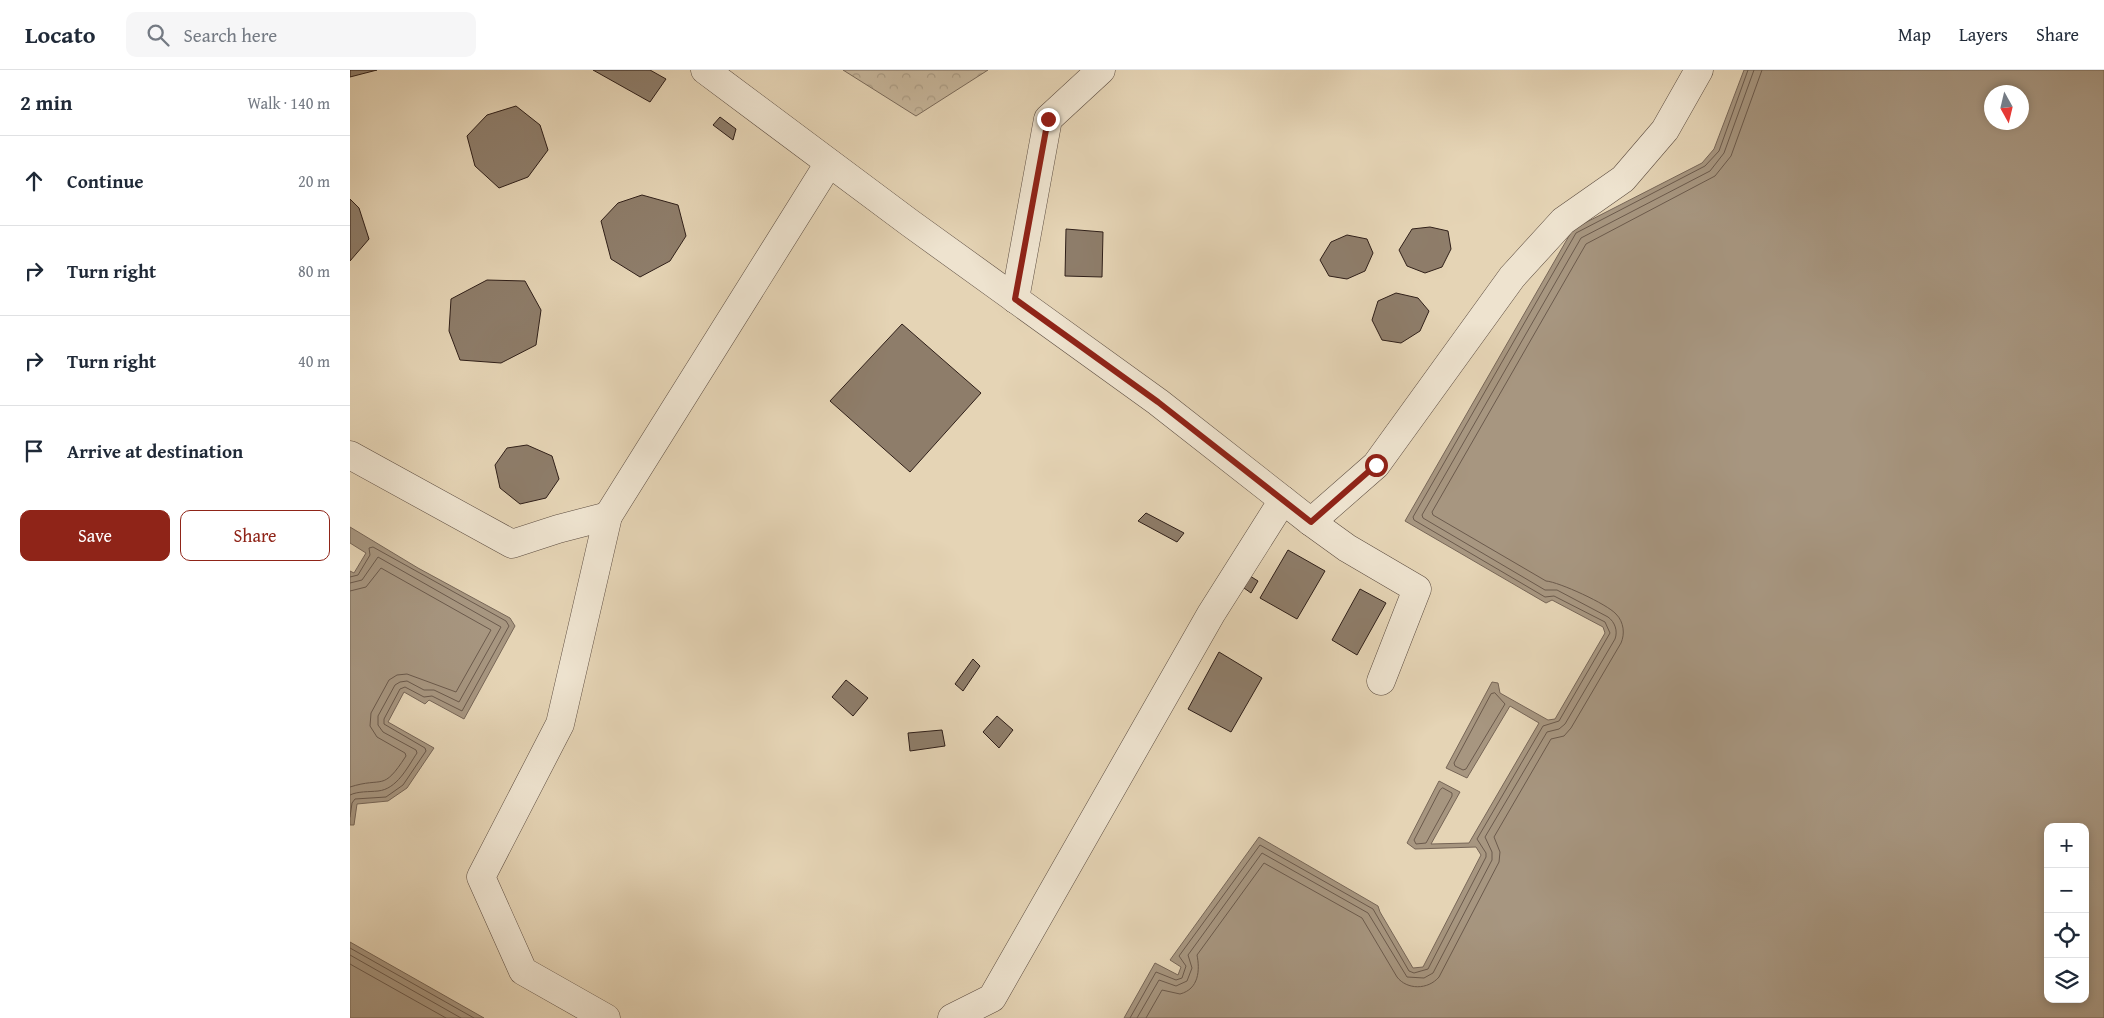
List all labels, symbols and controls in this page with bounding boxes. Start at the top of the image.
search box [126,12,476,57]
text: Locato [25,17,96,52]
icon: search [144,21,172,49]
text: Search here [184,21,277,49]
text: Map [1898,21,1931,48]
text: Layers [1959,21,2008,48]
text: Share [2036,21,2079,48]
north arrow [1984,85,2029,130]
text: 2 min [20,87,72,118]
text: Walk · 140 m [247,91,330,115]
route end [1037,108,1060,131]
icon: ahead [20,167,48,195]
text: Continue [67,167,144,195]
text: 20 m [298,169,330,193]
icon: right [20,257,48,285]
text: Turn right [67,257,156,285]
text: 80 m [298,259,330,283]
icon: right [20,347,48,375]
text: Turn right [67,347,156,375]
text: 40 m [298,349,330,373]
icon: arrive [20,437,48,465]
text: Arrive at destination [67,437,243,465]
route start [1365,454,1388,477]
button: Save [20,510,170,561]
button: Share [180,510,330,561]
map controls [2044,823,2089,1003]
button: + [2044,823,2089,868]
button: − [2044,868,2089,913]
button: locate [2044,913,2089,958]
button: layers [2044,958,2089,1003]

